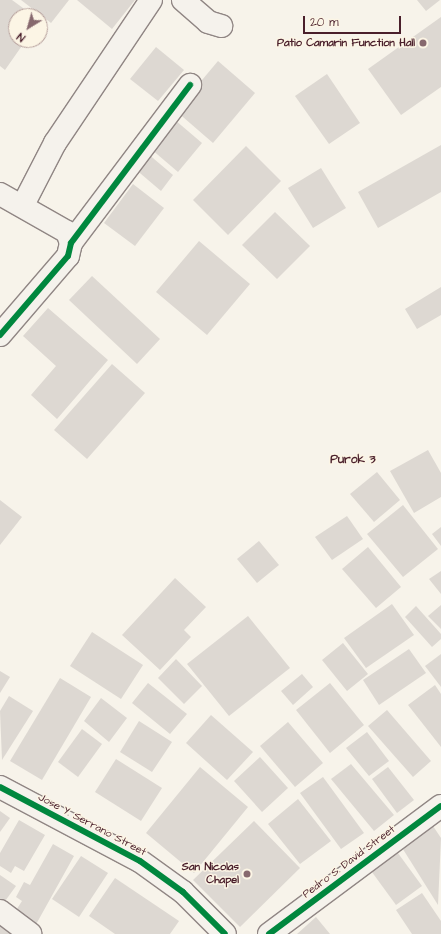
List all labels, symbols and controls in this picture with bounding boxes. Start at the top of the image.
north arrow [8,8,48,48]
scale bar [305,8,403,34]
text: 20 m [310,14,339,31]
text: N [14,29,28,45]
place label: Patio Camarin Function Hall [277,36,415,50]
marker: Patio Camarin Function Hall [418,38,428,48]
district label: Purok 3 [330,453,376,467]
street label: Jose Y. Serrano Street [36,791,148,859]
street label: Pedro S. David Street [300,823,398,901]
place label: San Nicolas Chapel [182,861,239,887]
marker: San Nicolas Chapel [242,869,252,879]

